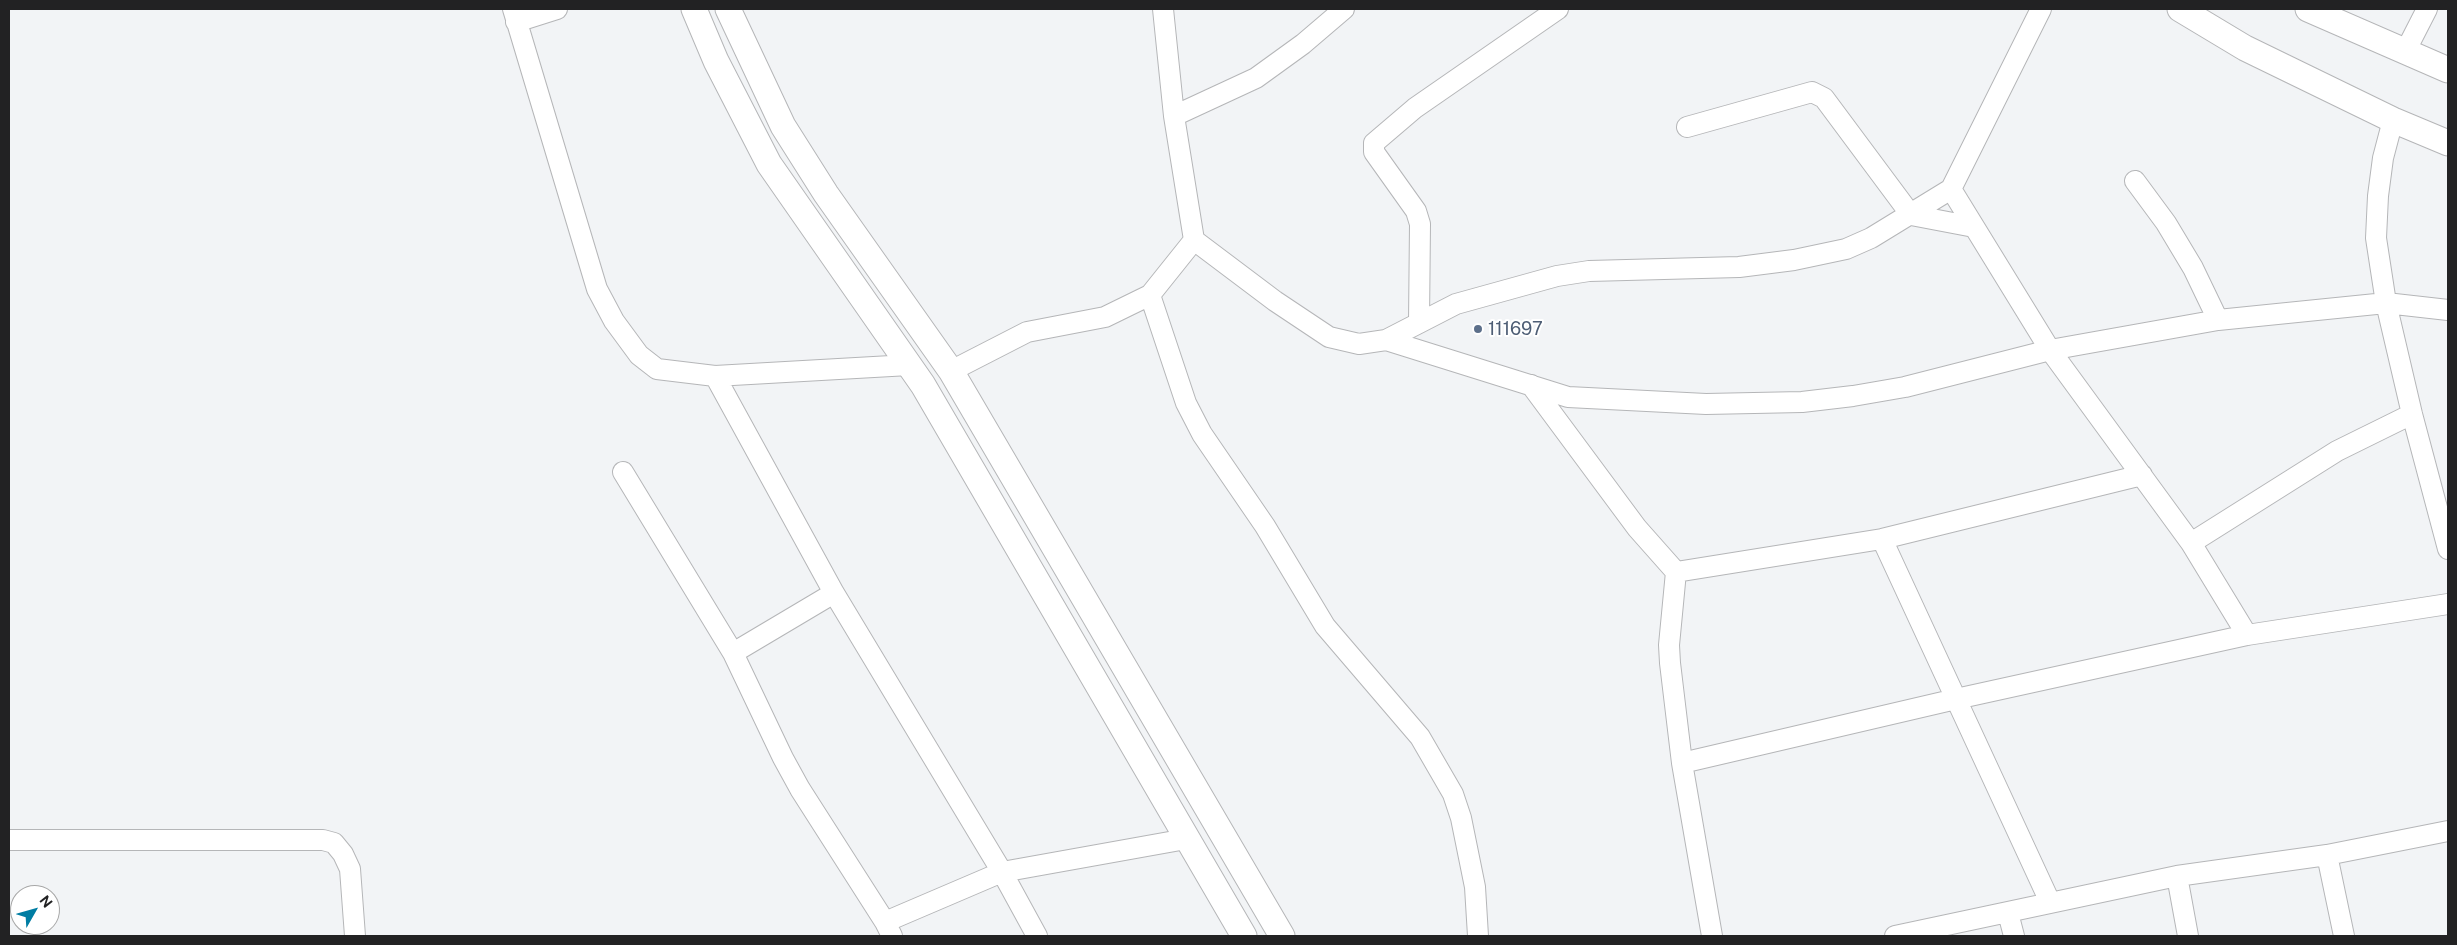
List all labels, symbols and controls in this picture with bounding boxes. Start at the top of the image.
place label: 111697 [1488,318,1543,340]
marker: 111697 [1472,323,1484,335]
north arrow [10,885,60,935]
text: N [36,892,56,911]

